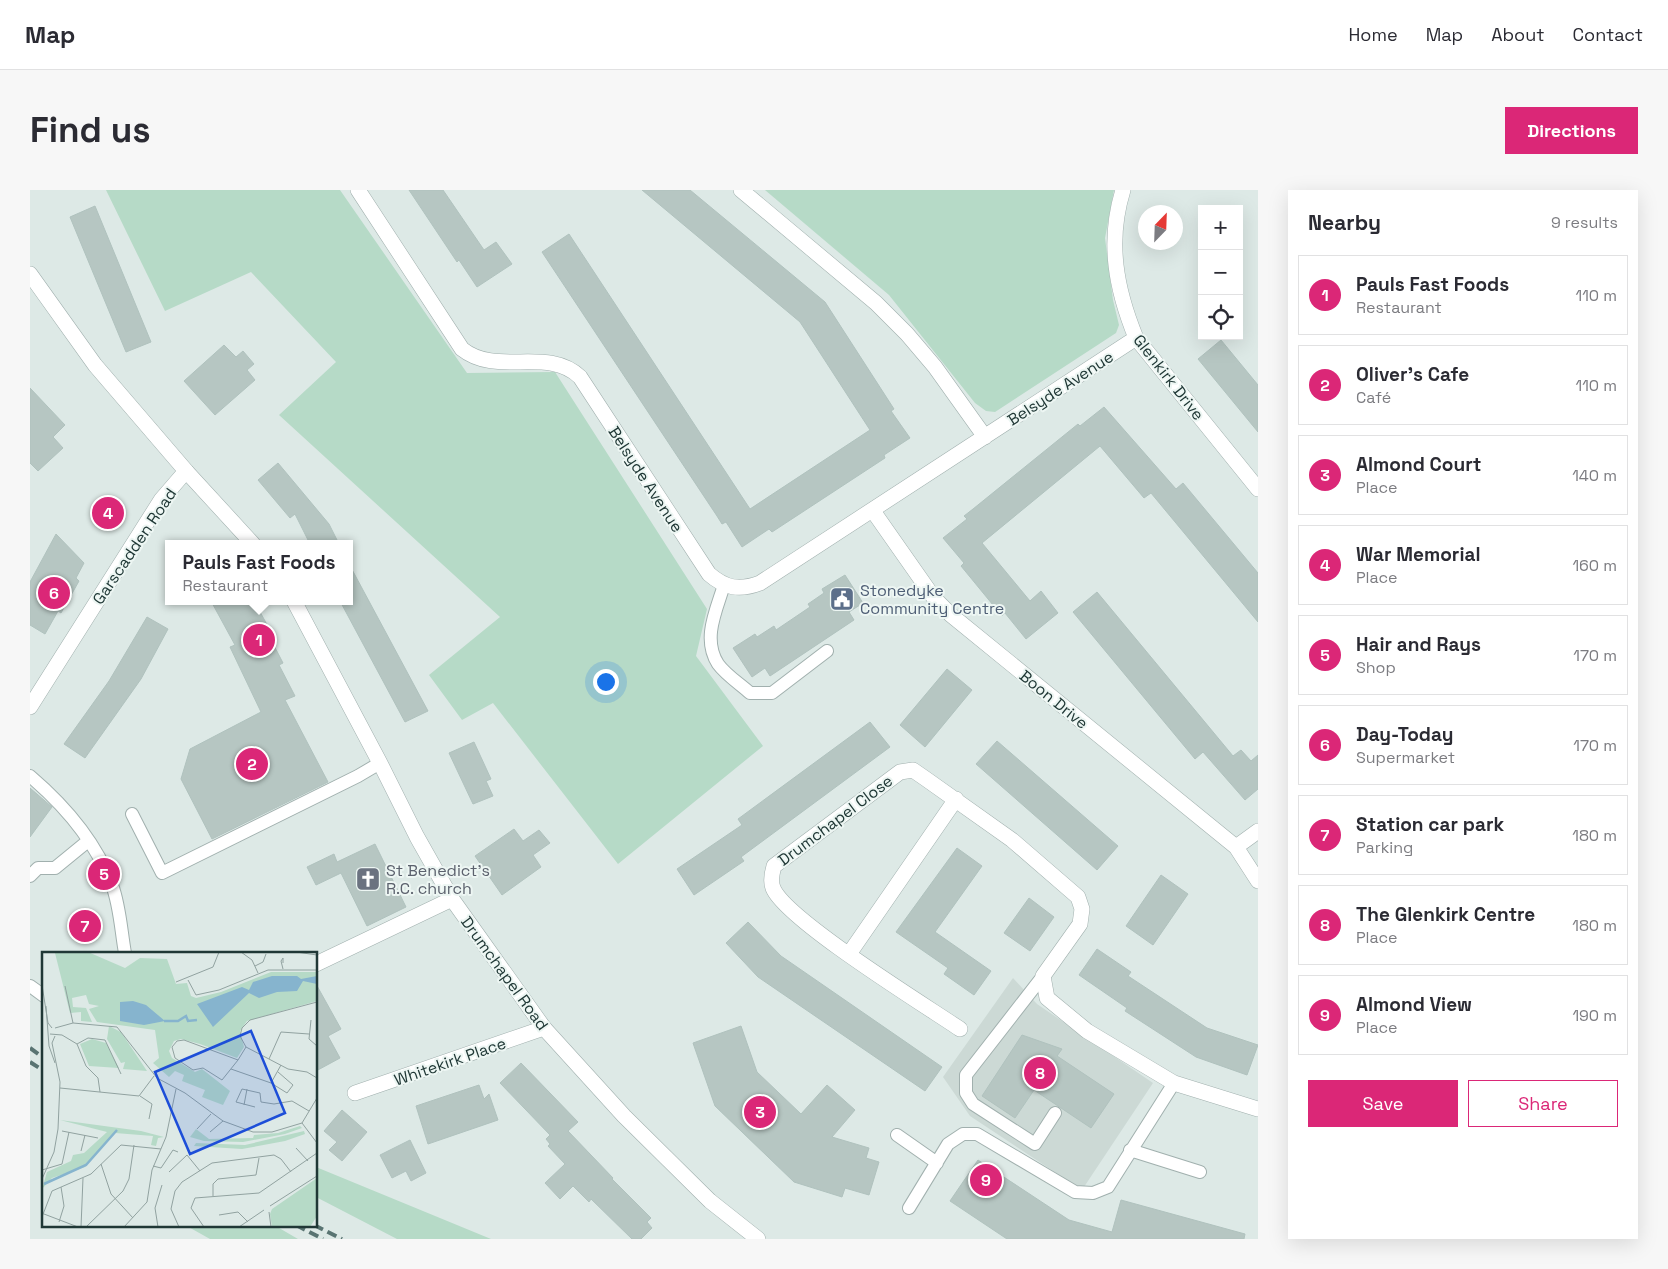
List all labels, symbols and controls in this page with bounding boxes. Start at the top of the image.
text: Map [25,19,75,50]
text: Home [1349,23,1398,46]
text: Map [1426,23,1463,46]
text: About [1491,23,1545,46]
text: Contact [1573,23,1643,46]
button: Directions [1505,107,1638,154]
text: Find us [30,108,151,152]
north arrow [1138,205,1183,250]
map controls [1198,205,1243,340]
button: + [1198,205,1243,250]
text: Nearby [1308,209,1381,236]
text: 9 results [1551,212,1618,233]
button: − [1198,250,1243,295]
text: Pauls Fast Foods [1356,272,1509,297]
text: 1 [1321,285,1329,306]
text: 110 m [1575,285,1617,306]
button: locate [1198,295,1243,340]
text: Restaurant [1356,297,1442,318]
street label: Glenkirk Drive [1129,330,1209,425]
street label: Belsyde Avenue [1003,346,1117,431]
text: Oliver's Cafe [1356,362,1469,387]
text: 2 [1320,375,1330,396]
text: 110 m [1575,375,1617,396]
text: Café [1356,387,1391,408]
street label: Belsyde Avenue [603,422,688,536]
text: Almond Court [1356,452,1481,477]
text: 3 [1320,465,1330,486]
text: 140 m [1572,465,1617,486]
text: Place [1356,477,1398,498]
street label: Garscadden Road [88,484,181,608]
pin: 4 [92,494,124,532]
popup [165,540,353,605]
text: War Memorial [1356,542,1480,567]
text: Pauls Fast Foods [182,550,336,575]
text: 4 [1320,555,1330,576]
text: 160 m [1572,555,1617,576]
text: Place [1356,567,1398,588]
pin: 6 [38,574,70,612]
text: Restaurant [182,575,268,596]
place label: Stonedyke Community Centre [860,580,1004,619]
public building icon: Stonedyke Community Centre [829,586,855,612]
pin: 1 [243,621,275,659]
text: Hair and Rays [1356,632,1481,657]
text: 5 [1320,645,1330,666]
text: 170 m [1573,645,1617,666]
text: Shop [1356,657,1396,678]
street label: Boon Drive [1015,665,1092,734]
your location [593,669,619,695]
text: Day-Today [1356,722,1453,747]
text: 6 [1320,735,1330,756]
text: 170 m [1573,735,1617,756]
pin: 2 [236,745,268,783]
text: Supermarket [1356,747,1455,768]
street label: Drumchapel Close [774,770,897,870]
text: Station car park [1356,812,1504,837]
text: 7 [1321,825,1329,846]
text: 180 m [1572,825,1617,846]
text: Parking [1356,837,1413,858]
pin: 5 [88,855,120,893]
place label: St Benedict's R.C. church [386,860,490,899]
church icon: St Benedict's R.C. church [355,866,381,892]
text: The Glenkirk Centre [1356,902,1535,927]
pin: 7 [69,907,101,945]
street label: Drumchapel Road [456,912,553,1034]
text: 8 [1320,915,1330,936]
text: 180 m [1572,915,1617,936]
text: Place [1356,927,1398,948]
inset map [42,952,318,1226]
text: Almond View [1356,992,1472,1017]
text: 9 [1320,1005,1330,1026]
text: 190 m [1572,1005,1617,1026]
text: Place [1356,1017,1398,1038]
street label: Whitekirk Place [391,1032,509,1090]
pin: 8 [1024,1054,1056,1092]
button: Save [1308,1080,1458,1127]
button: Share [1468,1080,1618,1127]
pin: 3 [744,1093,776,1131]
pin: 9 [970,1161,1002,1199]

